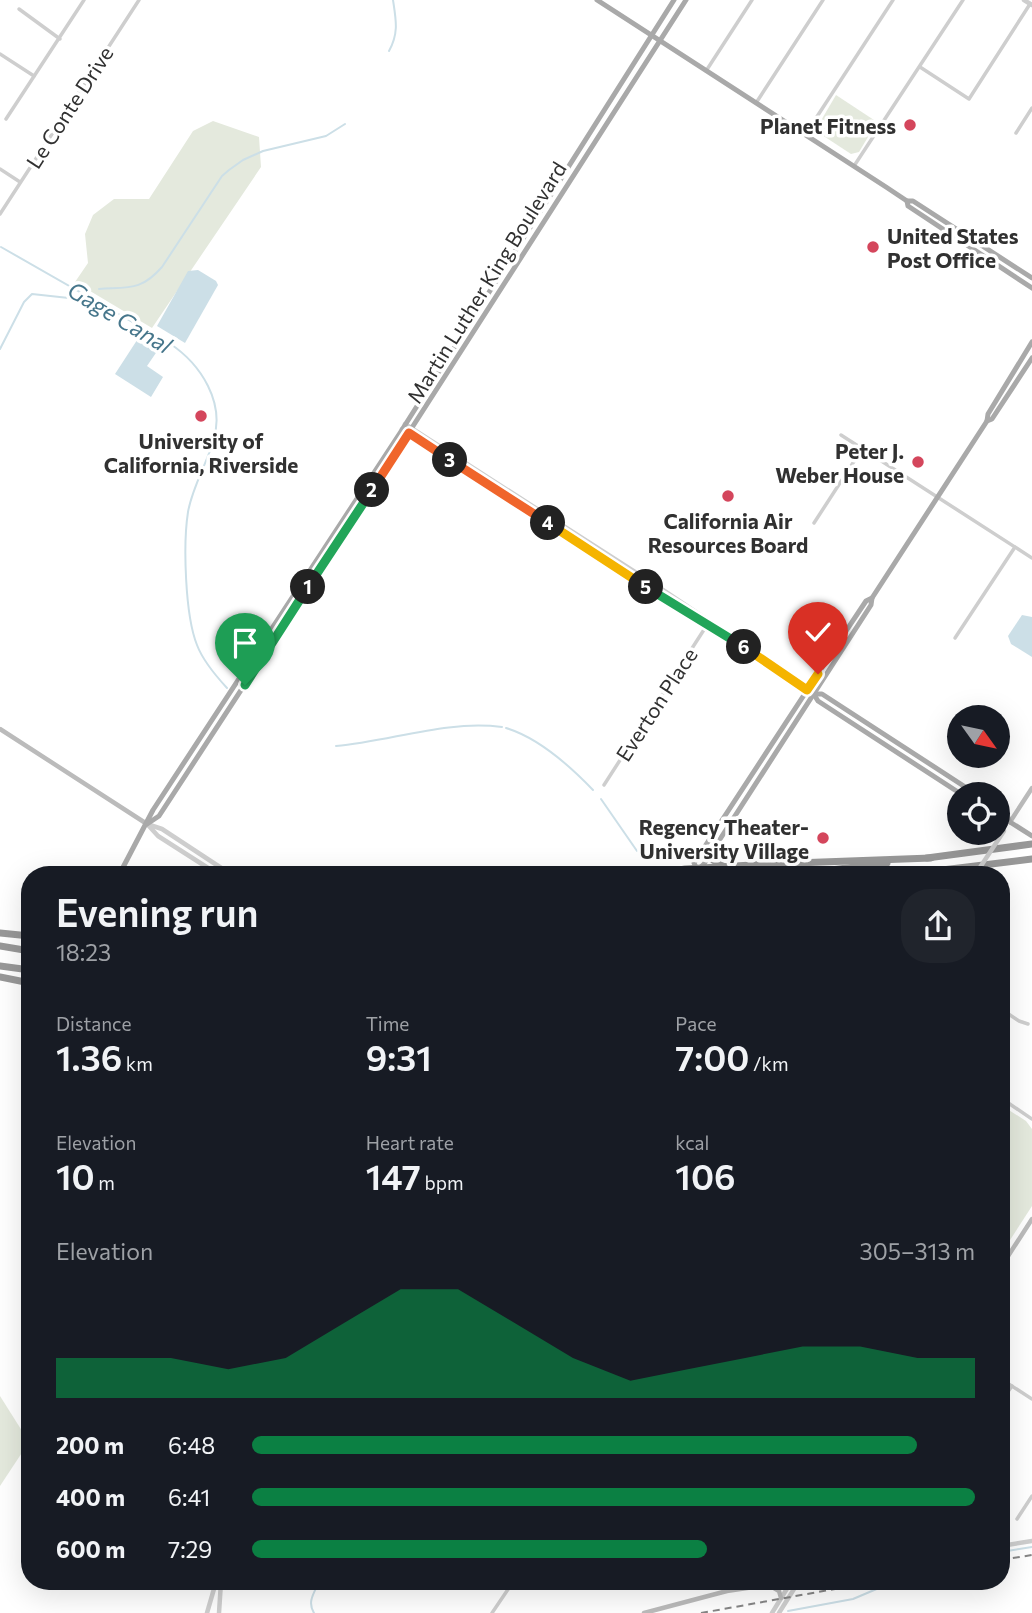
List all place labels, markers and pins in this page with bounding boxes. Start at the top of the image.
place label: Planet Fitness [760,113,896,138]
marker: Planet Fitness [902,117,918,133]
place label: United States Post Office [887,223,1019,272]
marker: United States Post Office [865,239,881,255]
marker: University of California, Riverside [193,408,209,424]
place label: University of California, Riverside [104,428,298,477]
place label: Peter J. Weber House [775,438,904,487]
pin: 3 [433,442,468,477]
marker: Peter J. Weber House [910,454,926,470]
pin: 2 [354,472,390,508]
marker: California Air Resources Board [720,488,736,504]
pin: 4 [530,505,566,540]
place label: California Air Resources Board [648,508,808,557]
pin: 1 [290,570,326,604]
pin: 5 [628,570,664,604]
pin [788,602,848,674]
pin [215,613,275,685]
pin: 6 [726,630,762,664]
place label: Regency Theater- University Village [639,814,809,863]
marker: Regency Theater- University Village [815,830,831,846]

